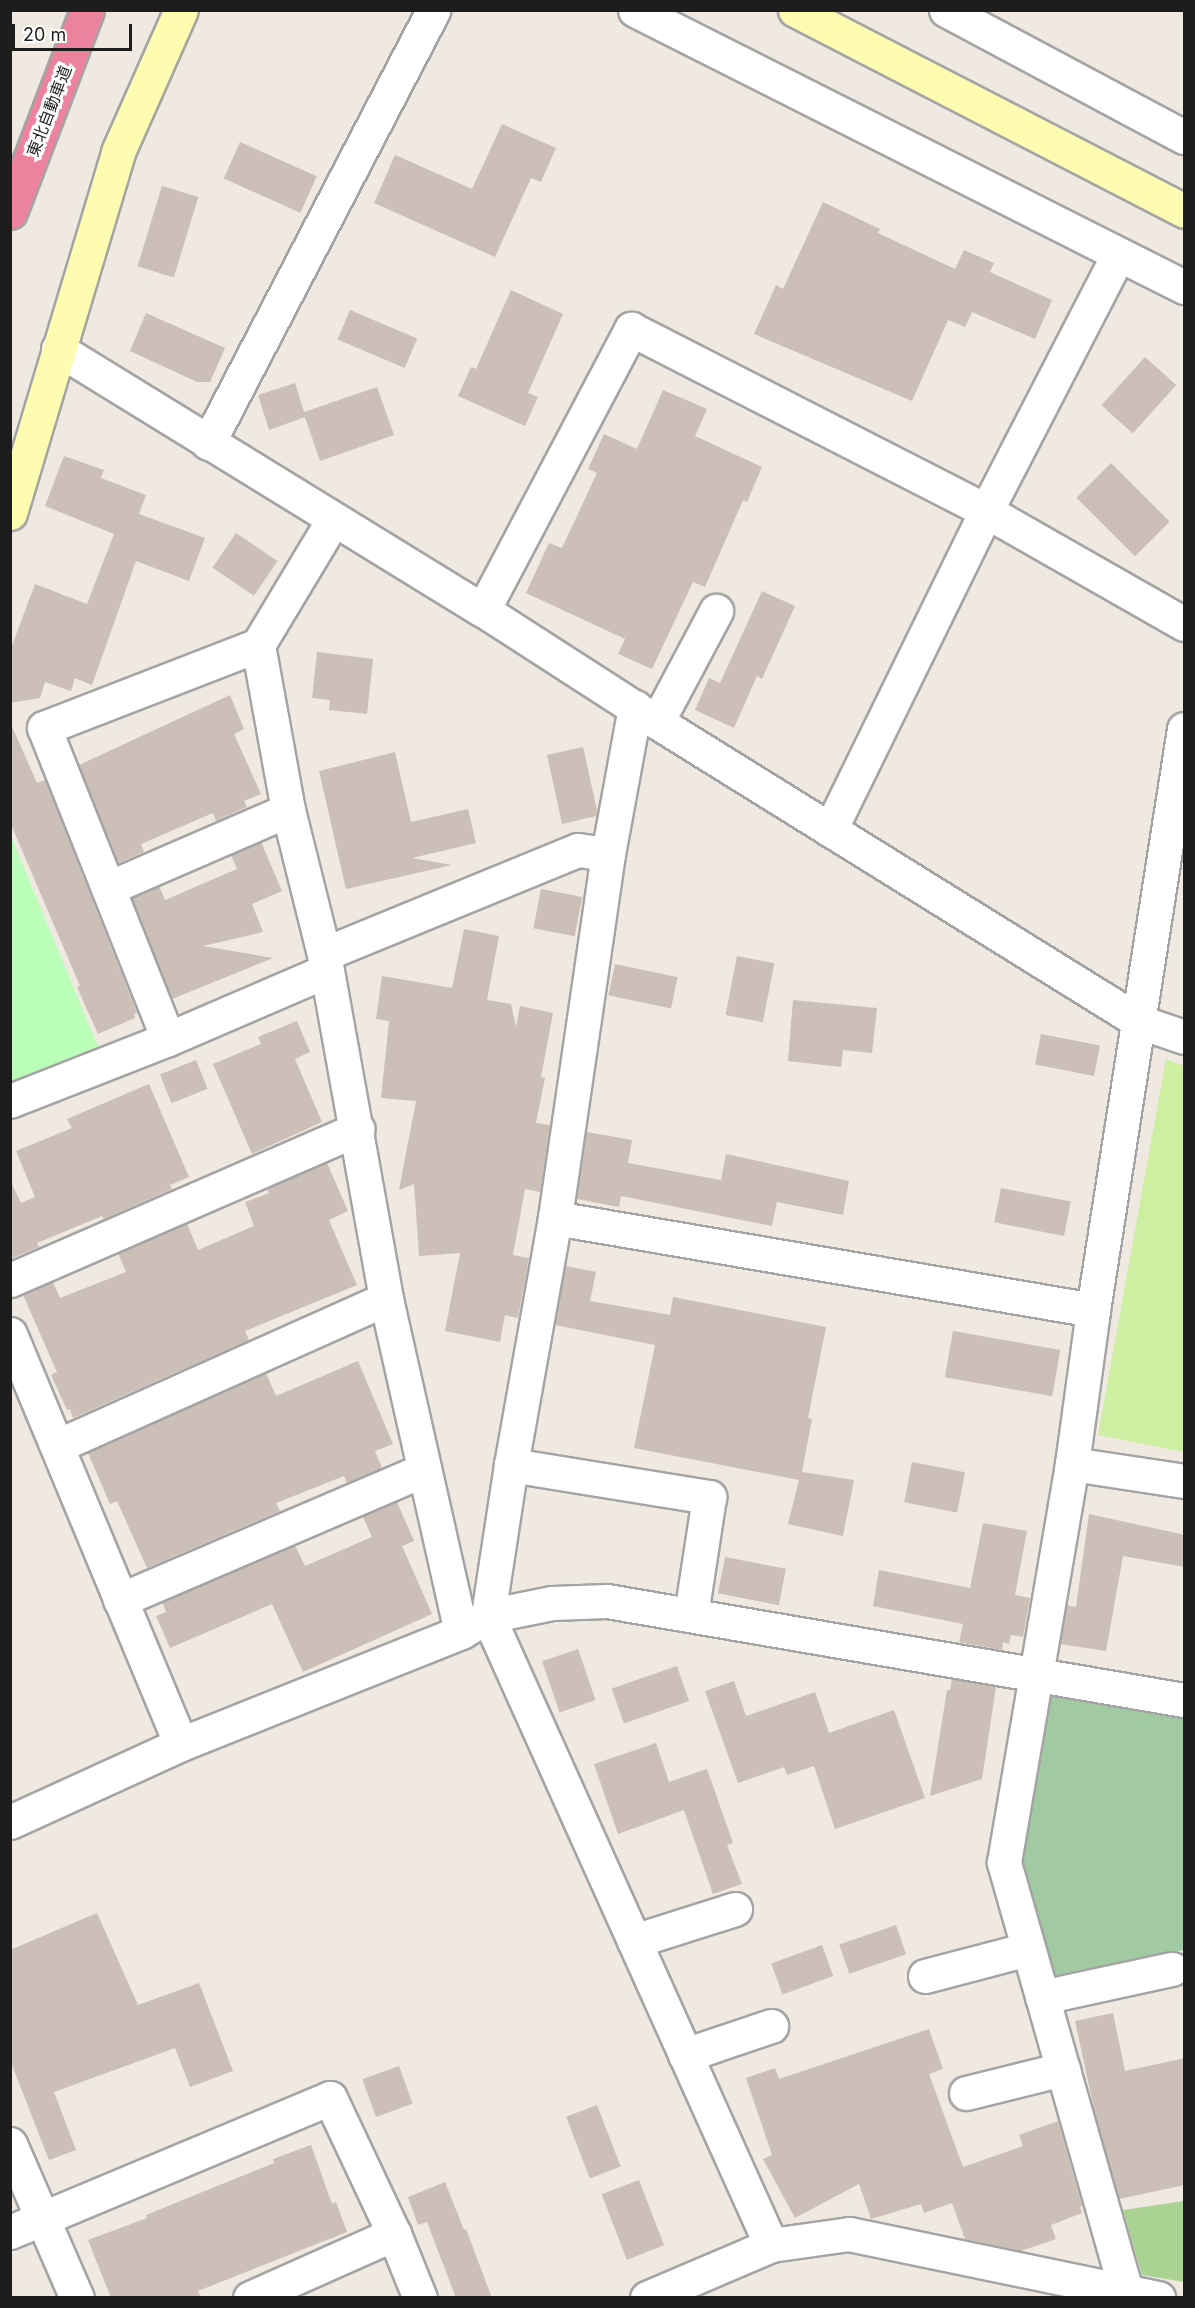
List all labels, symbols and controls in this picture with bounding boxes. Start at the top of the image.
scale bar [15,12,135,50]
text: 20 m [23,24,66,45]
street label: 東北自動車道 [23,63,75,159]

